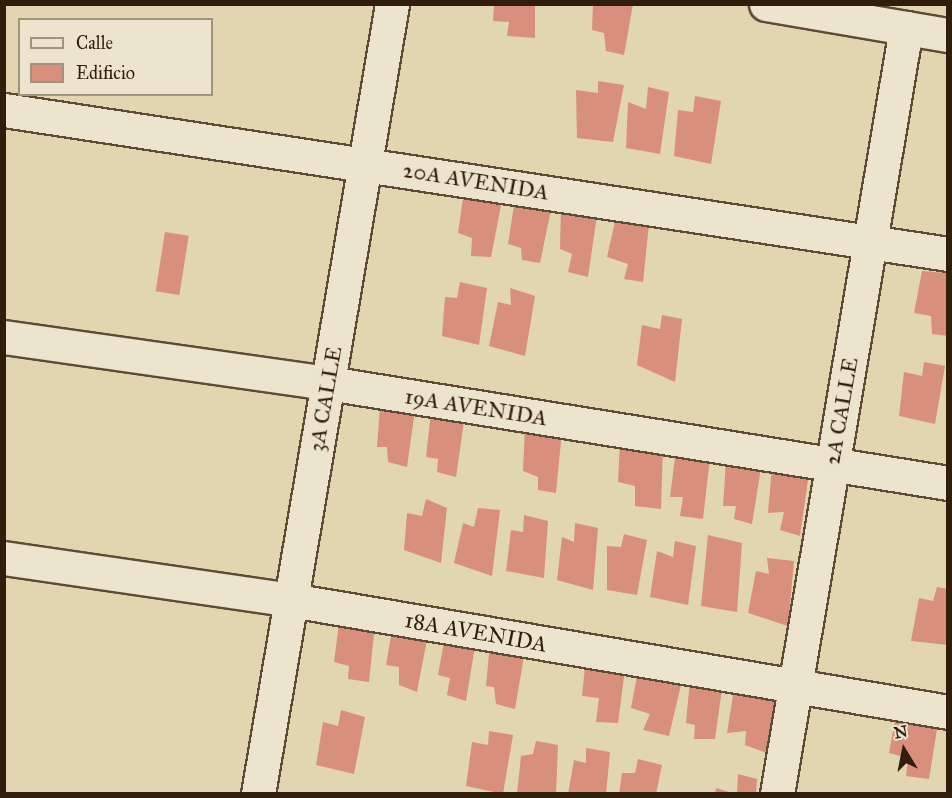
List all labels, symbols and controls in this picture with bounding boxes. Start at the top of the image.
legend [18,18,213,96]
text: Calle [76,32,113,54]
text: Edificio [76,62,135,84]
street label: 20A AVENIDA [401,156,551,206]
street label: 3A CALLE [303,344,347,454]
street label: 2A CALLE [819,355,863,467]
street label: 19A AVENIDA [403,383,549,431]
street label: 18A AVENIDA [403,606,549,658]
north arrow [874,720,934,780]
text: N [892,721,909,742]

